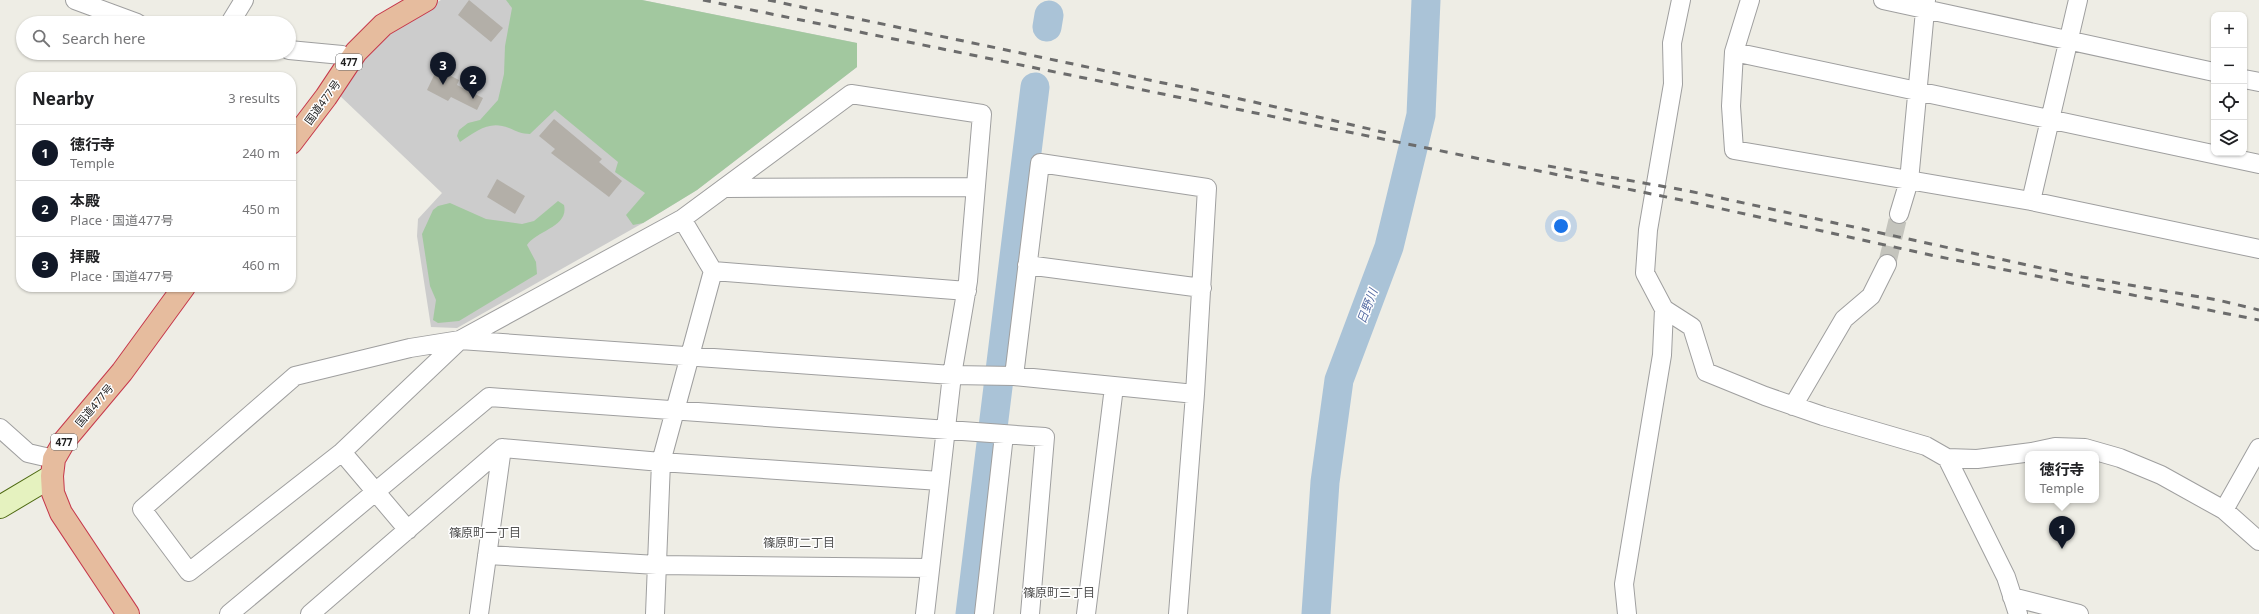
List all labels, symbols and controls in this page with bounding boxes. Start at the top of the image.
map controls [2211,12,2247,156]
button: + [2211,12,2247,48]
search box [16,16,296,60]
icon: search [30,27,52,49]
text: Search here [62,28,145,48]
button: − [2211,48,2247,84]
pin: 3 [430,52,456,85]
road number: 477 [336,54,362,70]
pin: 2 [460,66,486,99]
street label: 国道477号 [301,77,343,127]
button: locate [2211,84,2247,120]
text: Nearby [32,87,94,110]
text: 3 results [228,89,280,107]
button: layers [2211,120,2247,156]
text: 徳行寺 [70,134,115,154]
text: 1 [41,144,49,162]
text: 240 m [242,144,280,162]
text: Temple [70,154,115,172]
text: 本殿 [70,190,100,210]
text: 2 [41,200,49,218]
text: 450 m [242,200,280,218]
text: Place · 国道477号 [70,211,174,229]
your location [1551,216,1571,236]
text: 拝殿 [70,246,100,266]
text: 3 [41,256,49,274]
text: 460 m [242,256,280,274]
text: Place · 国道477号 [70,267,174,285]
water label: 日野川 [1353,284,1382,326]
street label: 国道477号 [72,380,116,430]
road number: 477 [51,434,77,450]
popup [2025,451,2099,503]
text: 徳行寺 [2039,459,2085,479]
text: Temple [2039,479,2084,497]
pin: 1 [2049,516,2075,549]
district label: 篠原町一丁目 [449,524,521,541]
district label: 篠原町二丁目 [763,534,835,551]
district label: 篠原町三丁目 [1023,584,1095,601]

